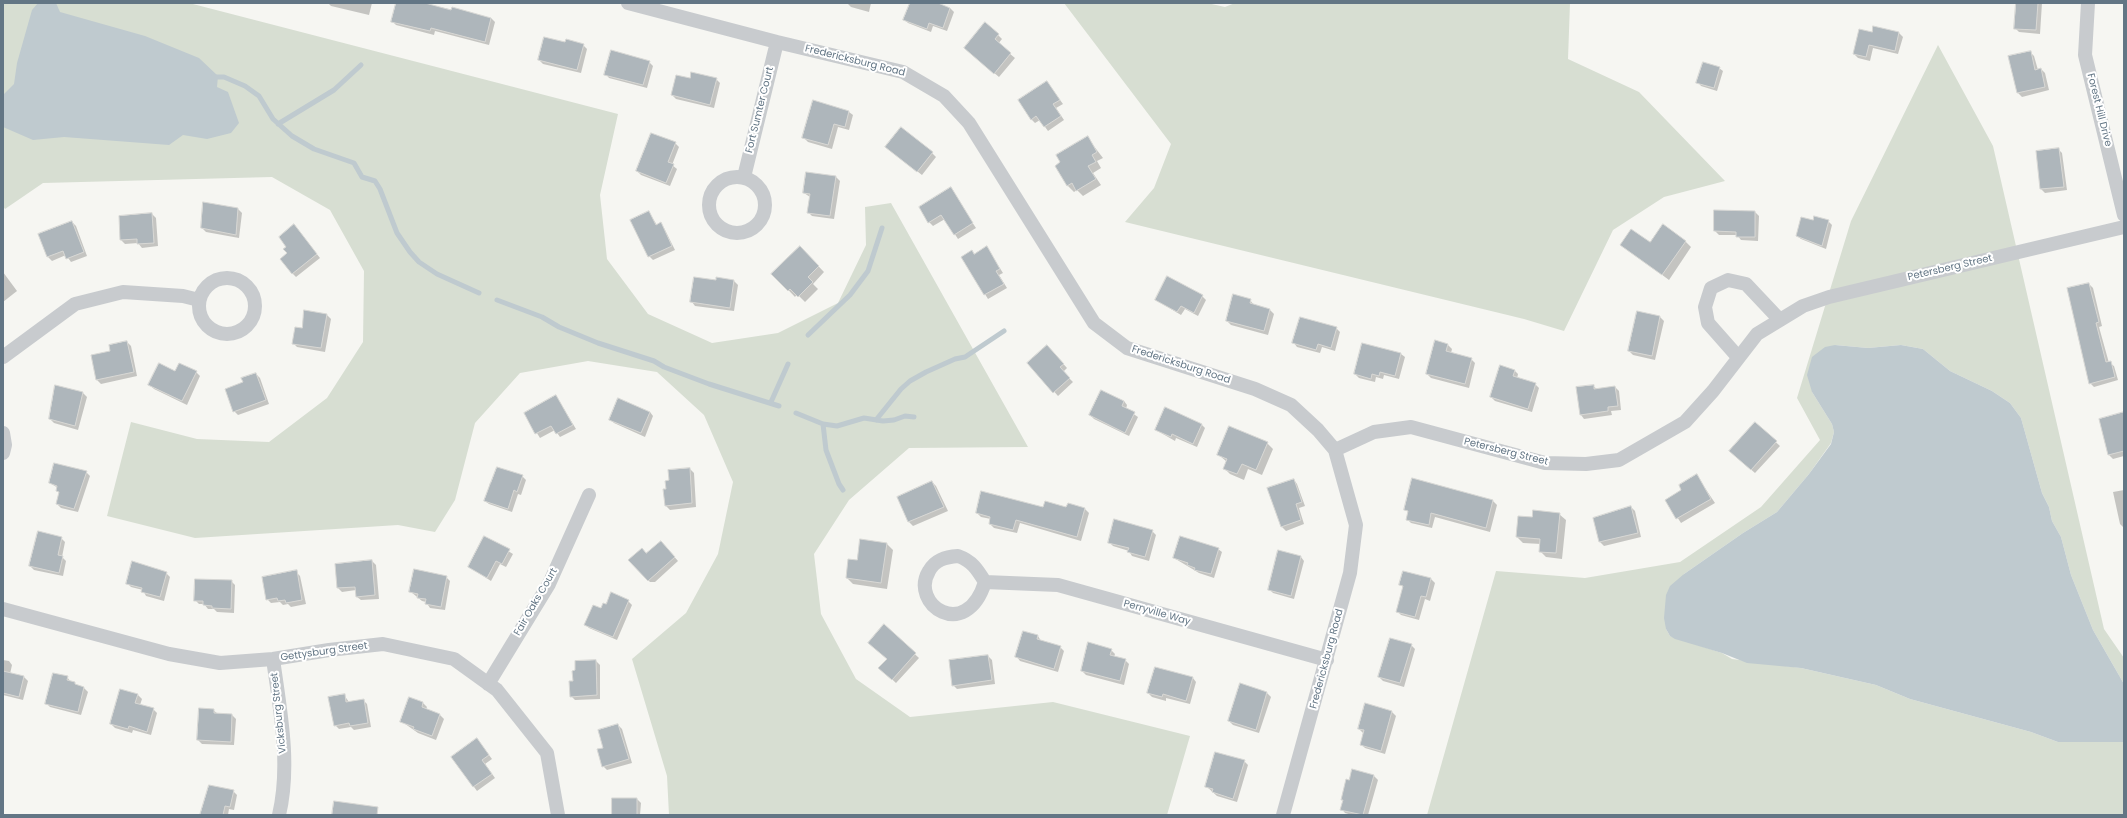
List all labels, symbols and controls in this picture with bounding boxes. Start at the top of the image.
street label: Fredericksburg Road [804,43,906,79]
street label: Fort Sumter Court [744,66,776,154]
street label: Forest Hill Drive [2084,72,2114,148]
street label: Petersberg Street [1907,252,1993,284]
street label: Fredericksburg Road [1130,343,1232,387]
street label: Petersberg Street [1463,436,1549,468]
street label: Fair Oaks Court [512,566,560,638]
street label: Perryville Way [1122,598,1192,628]
street label: Fredericksburg Road [1308,608,1346,710]
street label: Gettysburg Street [280,640,368,664]
street label: Vicksburg Street [269,672,289,754]

